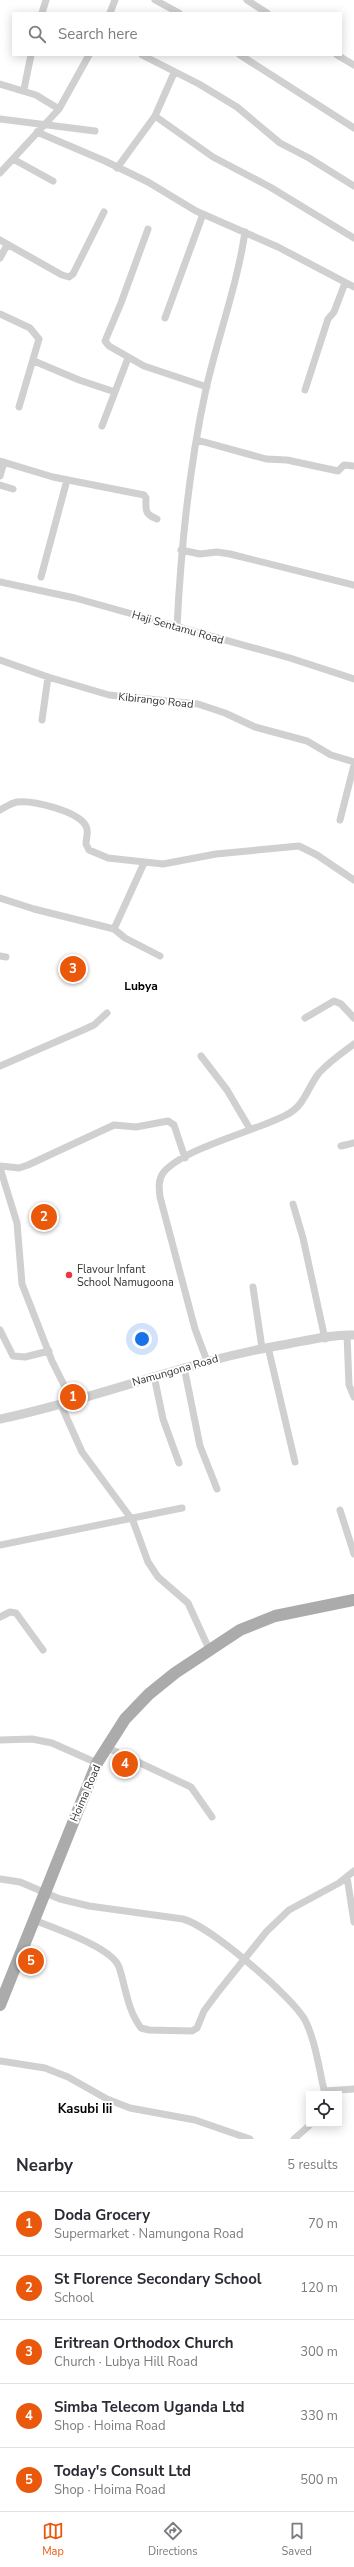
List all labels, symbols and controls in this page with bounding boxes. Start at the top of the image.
search box [12,12,342,56]
icon: search [26,23,48,45]
text: Search here [58,24,138,44]
street label: Haji Sentamu Road [130,607,225,648]
street label: Kibirango Road [118,689,194,712]
pin: 3 [60,954,86,984]
district label: Lubya [124,978,158,994]
pin: 2 [31,1202,57,1232]
place label: Flavour Infant School Namugoona [77,1262,174,1290]
marker: Flavour Infant School Namugoona [64,1270,74,1280]
your location [132,1329,152,1349]
street label: Namungona Road [130,1351,220,1390]
pin: 1 [60,1382,86,1412]
pin: 4 [112,1749,138,1779]
street label: Hoima Road [67,1762,104,1824]
pin: 5 [18,1946,44,1976]
map controls [306,2091,342,2127]
button: locate [306,2091,342,2127]
district label: Kasubi Iii [58,2100,112,2118]
text: Nearby [16,2154,73,2177]
text: 5 results [287,2156,338,2174]
text: Doda Grocery [54,2205,150,2225]
text: 1 [25,2215,33,2233]
text: 70 m [308,2215,338,2233]
text: Supermarket · Namungona Road [54,2225,244,2243]
text: St Florence Secondary School [54,2269,262,2289]
text: 2 [25,2279,33,2297]
text: 120 m [300,2279,338,2297]
text: School [54,2289,94,2307]
text: Eritrean Orthodox Church [54,2333,234,2353]
text: 3 [25,2343,33,2361]
text: 300 m [300,2343,338,2361]
text: Church · Lubya Hill Road [54,2353,198,2371]
text: Simba Telecom Uganda Ltd [54,2397,245,2417]
text: 4 [25,2407,33,2425]
text: 330 m [300,2407,338,2425]
text: Shop · Hoima Road [54,2417,166,2435]
text: Today's Consult Ltd [54,2461,191,2481]
text: 5 [25,2471,33,2489]
text: 500 m [300,2471,338,2489]
text: Shop · Hoima Road [54,2481,166,2499]
tab: Map [42,2520,64,2559]
tab: Directions [148,2520,198,2559]
tab: Saved [282,2520,312,2559]

